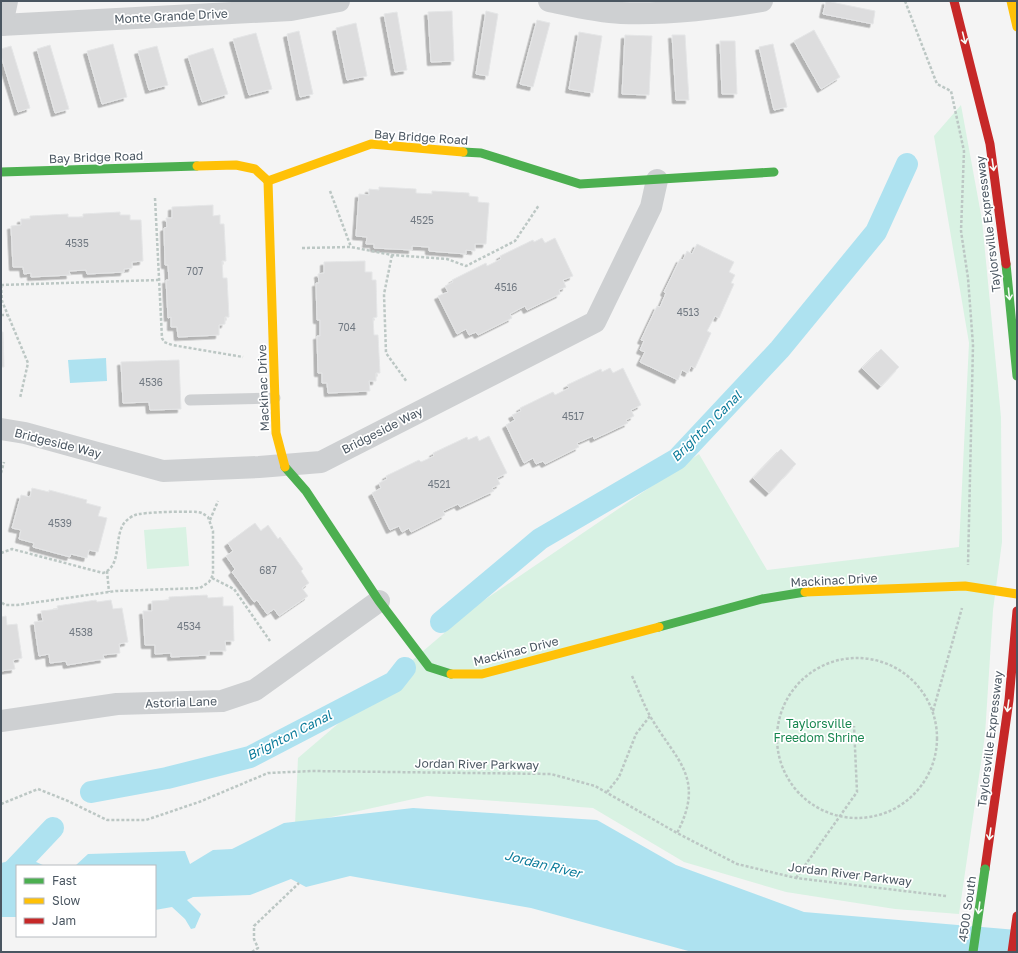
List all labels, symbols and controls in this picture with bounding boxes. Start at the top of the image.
street label: Monte Grande Drive [114,6,228,26]
one-way arrow [961,32,969,45]
street label: Bay Bridge Road [373,126,469,148]
street label: Bay Bridge Road [49,148,143,166]
street label: Taylorsville Expressway [972,155,1004,293]
one-way arrow [989,158,997,171]
house number: 4525 [410,214,434,226]
house number: 4535 [65,237,89,249]
house number: 707 [187,265,203,277]
house number: 4516 [495,281,517,293]
one-way arrow [1005,287,1012,300]
house number: 4513 [677,306,699,318]
house number: 704 [338,321,356,333]
street label: Mackinac Drive [254,344,272,432]
house number: 4536 [139,376,163,388]
water label: Brighton Canal [667,387,745,465]
street label: Bridgeside Way [339,403,425,457]
house number: 4517 [562,410,584,422]
street label: Bridgeside Way [13,425,103,461]
house number: 4521 [428,478,450,490]
house number: 4539 [48,517,72,529]
house number: 687 [259,564,277,576]
street label: Mackinac Drive [790,570,878,590]
house number: 4534 [177,620,201,632]
house number: 4538 [69,626,93,638]
street label: Mackinac Drive [472,633,560,669]
street label: Taylorsville Expressway [974,670,1006,808]
street label: Astoria Lane [145,693,217,711]
one-way arrow [1004,699,1012,712]
water label: Brighton Canal [244,706,335,763]
park label: Taylorsville Freedom Shrine [773,716,865,745]
street label: Jordan River Parkway [415,755,540,773]
one-way arrow [986,828,994,841]
water label: Jordan River [503,847,585,882]
street label: Jordan River Parkway [787,859,913,889]
legend [16,865,156,937]
text: Fast [52,873,77,888]
street label: 4500 South [955,875,979,943]
text: Slow [52,893,80,908]
one-way arrow [975,901,983,914]
text: Jam [52,913,76,928]

